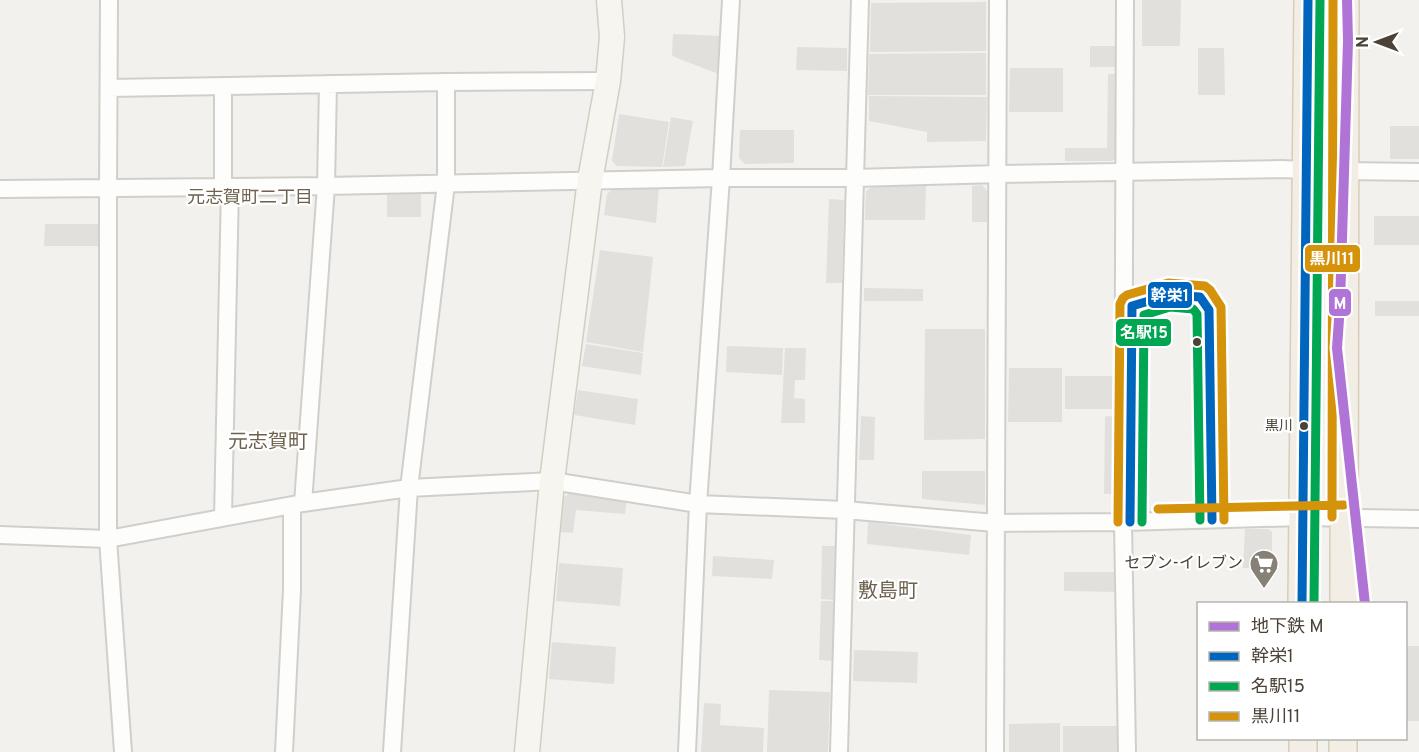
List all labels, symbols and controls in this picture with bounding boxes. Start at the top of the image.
north arrow [1347,12,1407,72]
text: N [1354,36,1374,48]
district label: 元志賀町二丁目 [187,187,313,210]
line badge: 黒川11 [1304,244,1361,273]
text: 黒川11 [1310,250,1354,270]
line badge: 幹栄1 [1147,281,1193,309]
text: 幹栄1 [1151,287,1189,307]
line badge: M [1328,288,1352,317]
text: M [1334,295,1346,315]
line badge: 名駅15 [1115,318,1172,347]
text: 名駅15 [1120,324,1168,344]
unlabelled marker [1191,336,1203,348]
place label: 黒川 [1265,418,1293,435]
marker: 黒川 [1298,420,1310,432]
district label: 元志賀町 [228,430,308,456]
supermarket icon: セブン-イレブン [1248,548,1280,590]
place label: セブン-イレブン [1125,554,1243,574]
district label: 敷島町 [858,579,918,605]
legend [1197,602,1407,740]
text: 地下鉄 M [1251,616,1324,639]
text: 幹栄1 [1251,646,1294,669]
text: 名駅15 [1251,676,1305,699]
text: 黒川11 [1251,706,1300,729]

